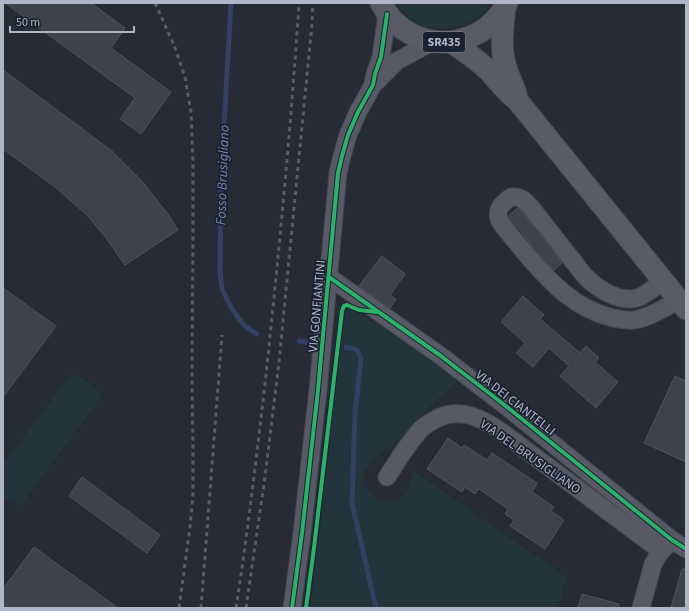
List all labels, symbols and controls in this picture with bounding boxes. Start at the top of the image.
scale bar [10,8,134,34]
text: 50 m [16,14,40,31]
road number: SR435 [423,32,465,52]
water label: Fosso Brusigliano [211,125,235,225]
street label: VIA GONFIANTINI [304,259,330,353]
street label: VIA DEI CIANTELLI [472,366,559,440]
street label: VIA DEL BRUSIGLIANO [476,415,584,498]

